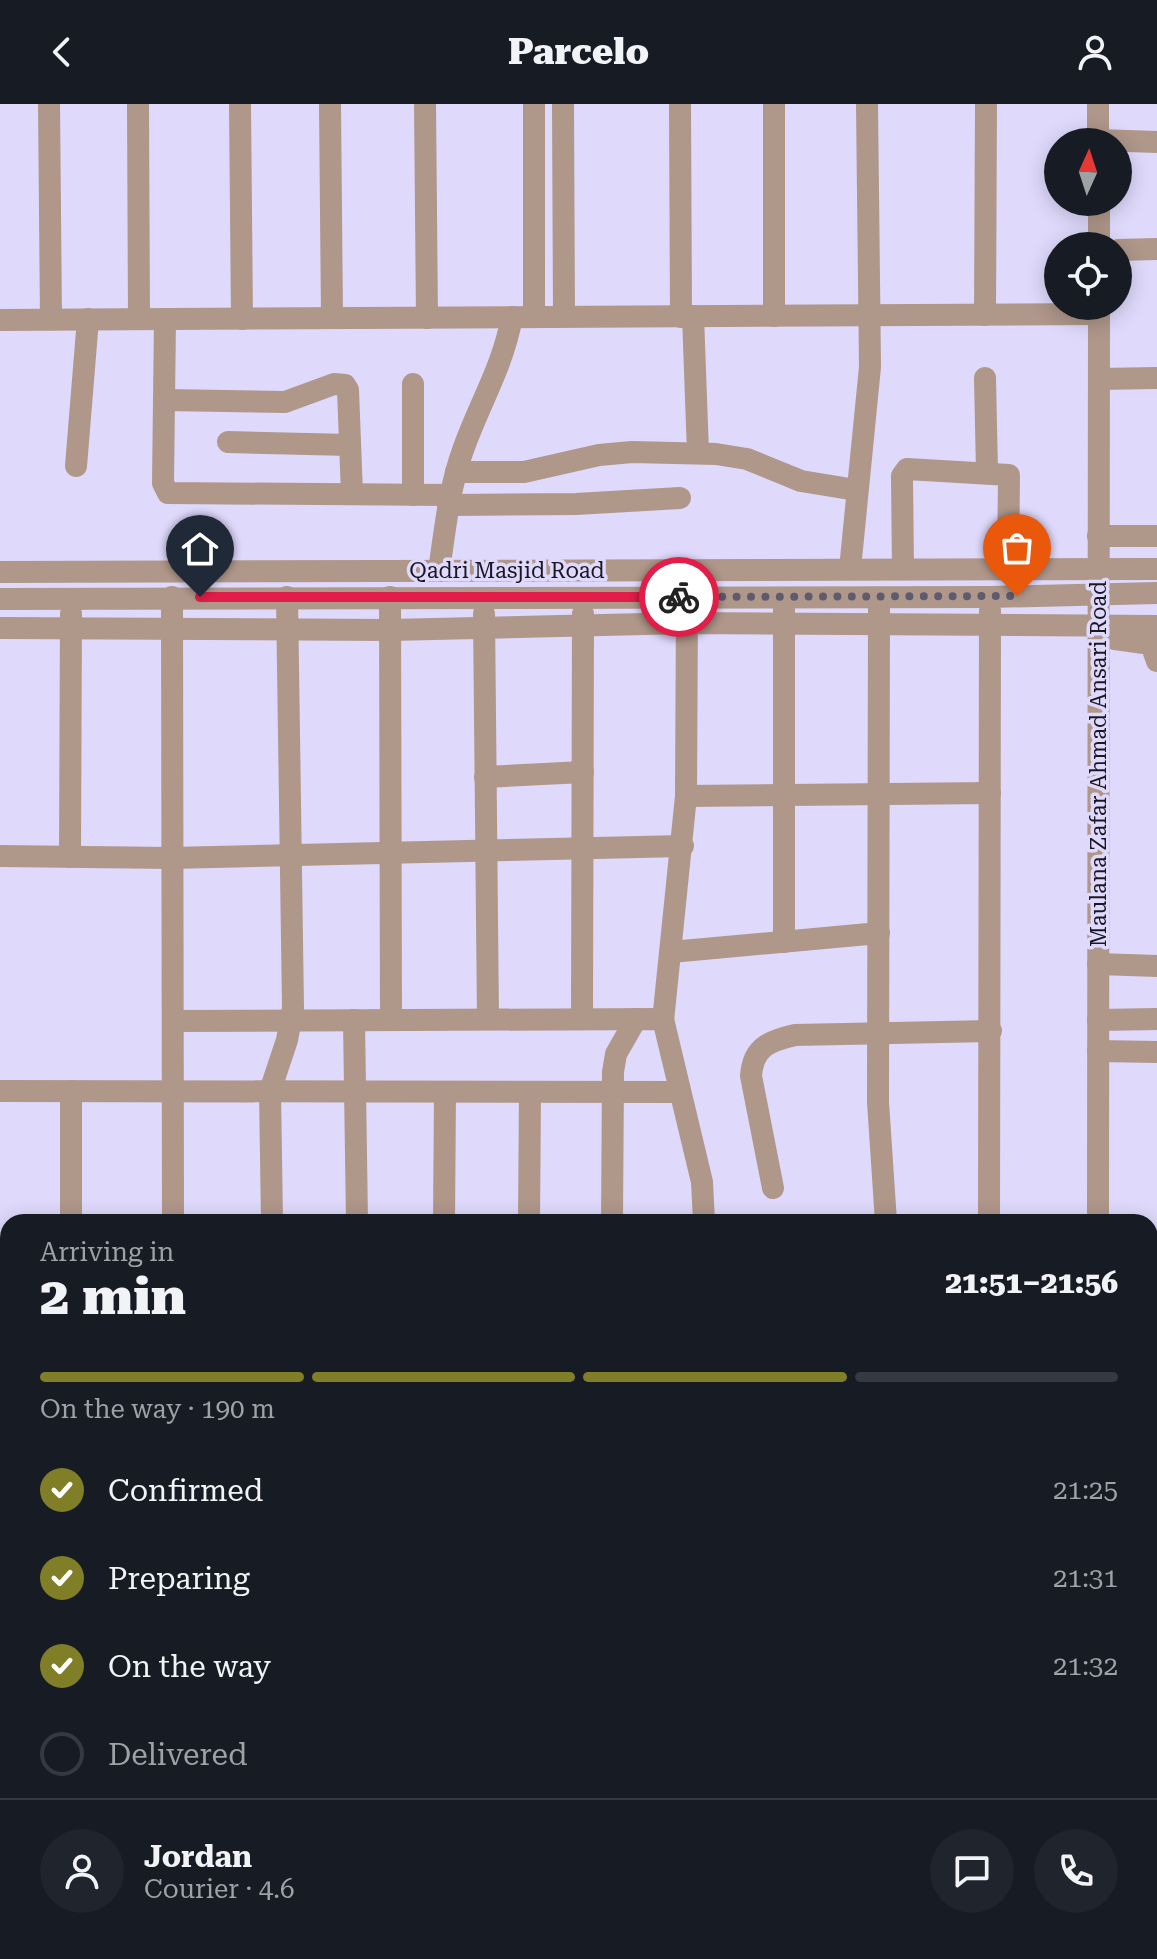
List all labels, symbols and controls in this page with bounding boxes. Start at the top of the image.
icon: back [40,30,84,74]
icon: person [1073,30,1117,74]
text: Parcelo [508,31,649,73]
north arrow [1044,128,1132,216]
map controls [1044,128,1132,320]
button: locate [1044,232,1132,320]
pin [983,514,1051,596]
pin [166,515,234,597]
icon: bag [995,526,1039,570]
icon: home [178,527,222,571]
courier [639,557,719,637]
street label: Qadri Masjid Road [409,558,605,583]
icon: bike [657,575,701,619]
street label: Maulana Zafar Ahmad Ansari Road [1086,581,1111,947]
text: Arriving in [40,1237,174,1267]
text: 21:51–21:56 [945,1265,1118,1300]
text: 2 min [40,1266,186,1327]
text: On the way · 190 m [40,1394,275,1424]
icon: check [40,1468,84,1512]
text: Confirmed [108,1473,263,1508]
text: 21:25 [1053,1475,1118,1505]
icon: check [40,1556,84,1600]
text: Preparing [108,1561,250,1596]
text: 21:31 [1053,1563,1118,1593]
icon: check [40,1644,84,1688]
text: On the way [108,1649,271,1684]
text: 21:32 [1053,1651,1118,1681]
text: Delivered [108,1737,247,1772]
button: person [40,1829,124,1913]
button: chat [930,1829,1014,1913]
button: phone [1034,1829,1118,1913]
text: Jordan [144,1839,252,1874]
text: Courier · 4.6 [144,1874,294,1904]

